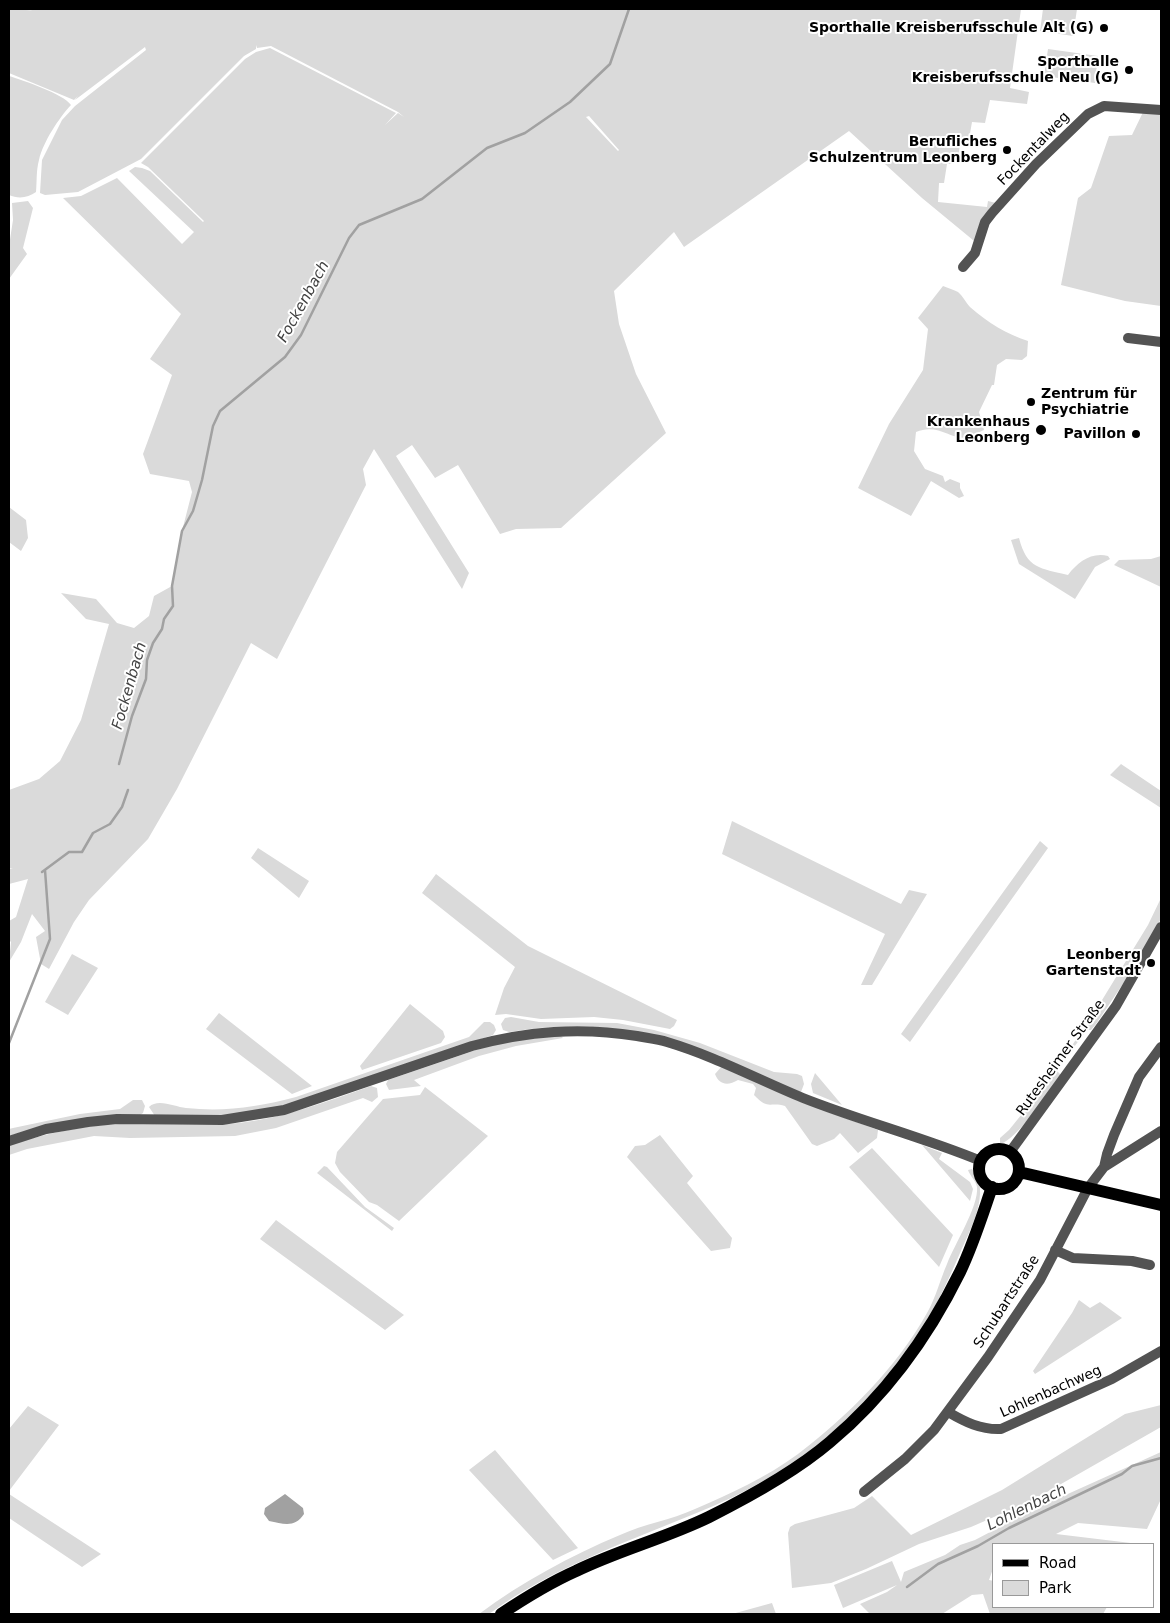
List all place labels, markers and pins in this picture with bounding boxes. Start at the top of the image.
place label: Sporthalle Kreisberufsschule Alt (G) [809,20,1094,36]
marker: Sporthalle Kreisberufsschule Alt (G) [1098,22,1110,34]
place label: Sporthalle Kreisberufsschule Neu (G) [912,54,1119,86]
marker: Sporthalle Kreisberufsschule Neu (G) [1123,64,1135,76]
place label: Berufliches Schulzentrum Leonberg [809,134,997,166]
marker: Berufliches Schulzentrum Leonberg [1001,144,1013,156]
place label: Zentrum für Psychiatrie [1041,386,1137,418]
marker: Zentrum für Psychiatrie [1025,396,1037,408]
place label: Krankenhaus Leonberg [927,414,1030,447]
marker: Krankenhaus Leonberg [1034,423,1048,437]
place label: Pavillon [1064,426,1126,442]
marker: Pavillon [1130,428,1142,440]
place label: Leonberg Gartenstadt [1046,947,1141,980]
marker: Leonberg Gartenstadt [1145,957,1157,969]

